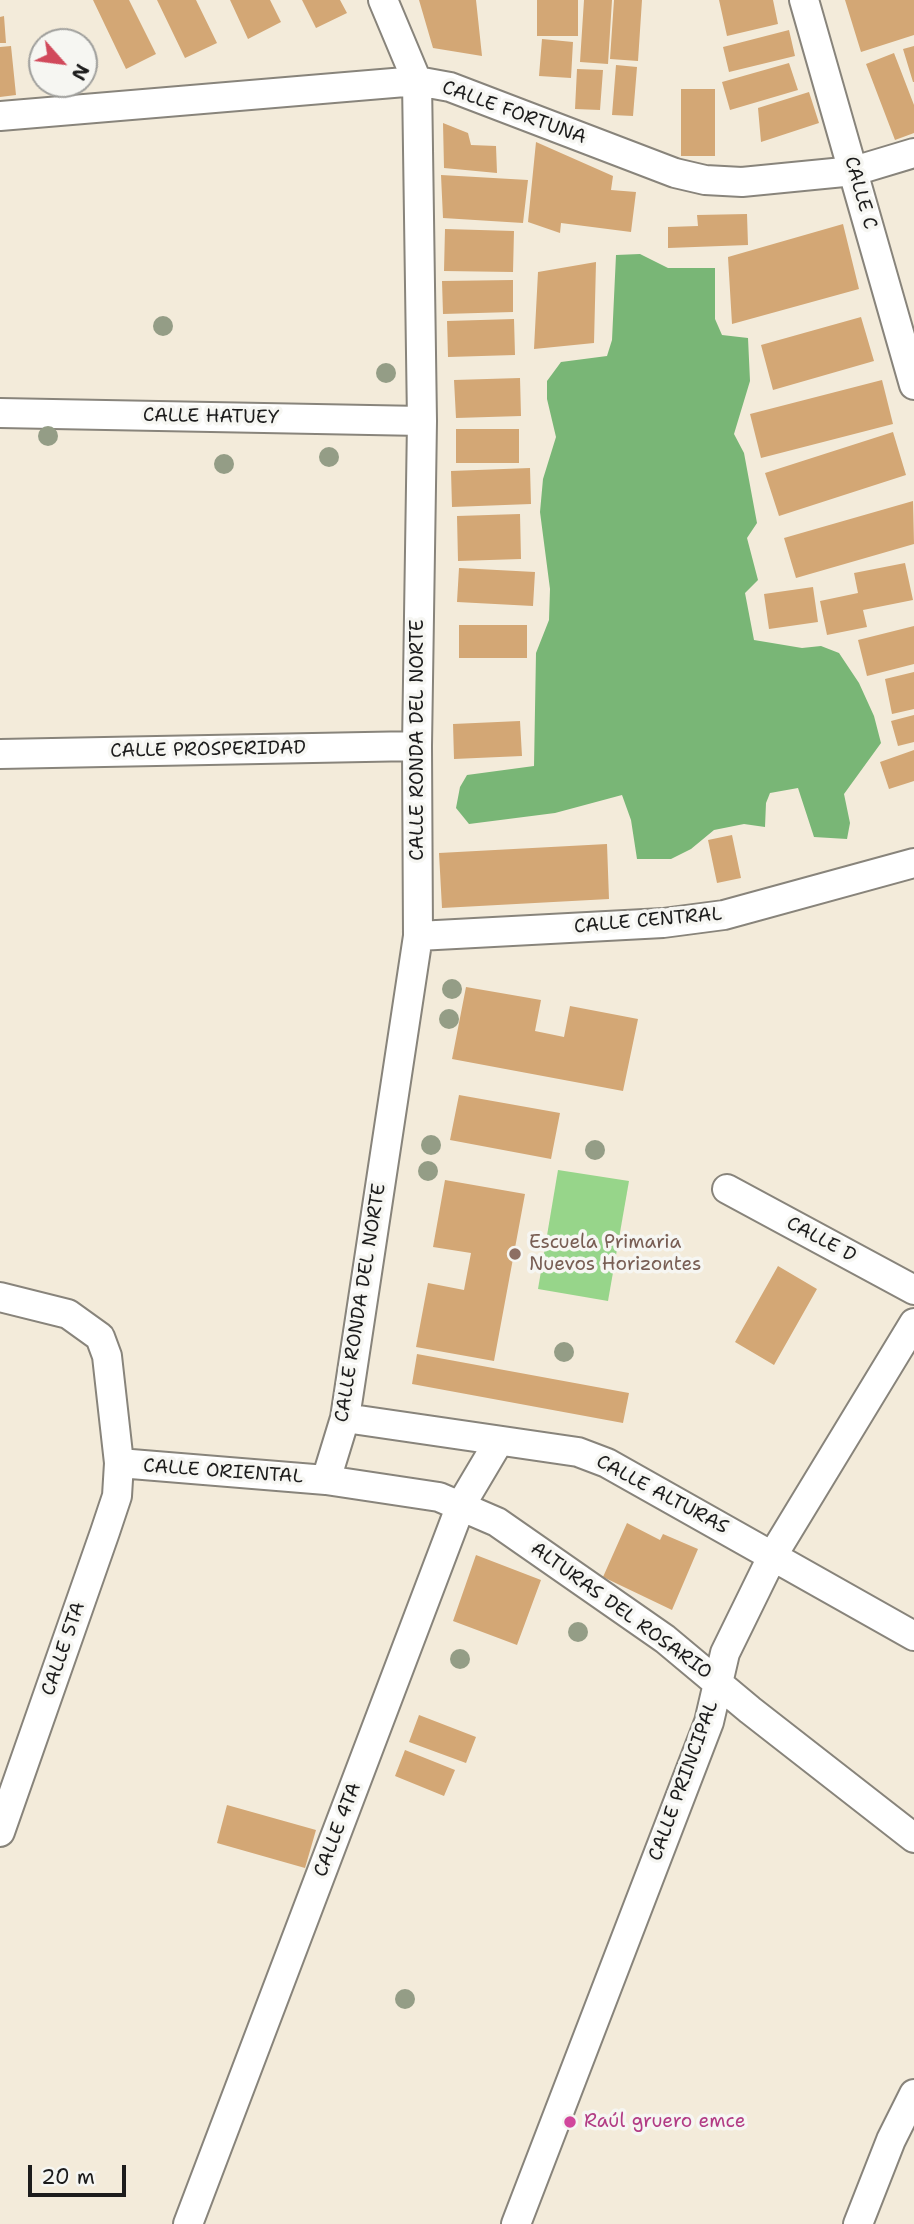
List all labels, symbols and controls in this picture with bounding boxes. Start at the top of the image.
north arrow [28,28,98,98]
text: N [66,60,95,85]
street label: CALLE FORTUNA [439,76,589,150]
street label: CALLE C [839,154,881,232]
street label: CALLE HATUEY [143,404,279,430]
street label: CALLE RONDA DEL NORTE [407,619,429,861]
street label: CALLE PROSPERIDAD [110,737,306,763]
street label: CALLE CENTRAL [573,903,723,939]
street label: CALLE RONDA DEL NORTE [331,1182,391,1424]
street label: CALLE D [782,1212,860,1268]
place label: Escuela Primaria Nuevos Horizontes [529,1232,701,1276]
marker: Escuela Primaria Nuevos Horizontes [507,1246,523,1262]
street label: CALLE ALTURAS [592,1451,732,1539]
street label: CALLE ORIENTAL [142,1455,304,1489]
street label: ALTURAS DEL ROSARIO [526,1538,716,1684]
street label: CALLE 5TA [37,1599,91,1699]
street label: CALLE PRINCIPAL [644,1698,724,1864]
street label: CALLE 4TA [310,1780,366,1880]
place label: Raúl gruero emce [584,2111,745,2133]
marker: Raúl gruero emce [562,2114,578,2130]
scale bar [32,2150,130,2194]
text: 20 m [41,2163,95,2191]

